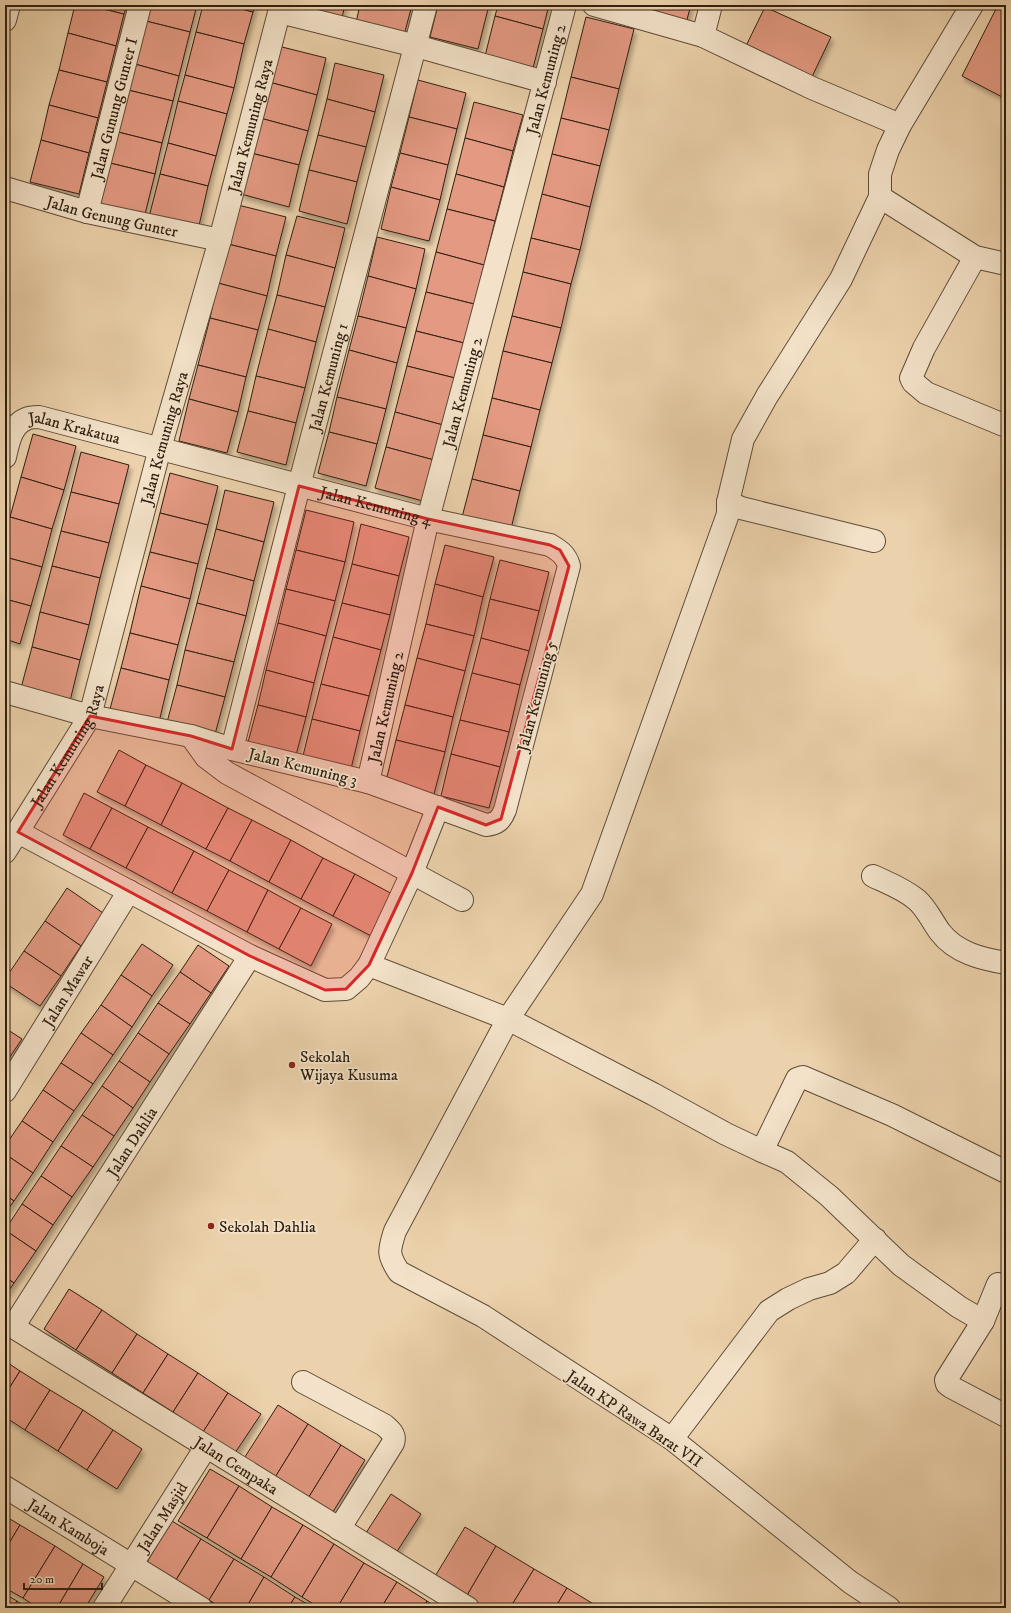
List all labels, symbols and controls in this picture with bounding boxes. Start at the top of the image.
street label: Jalan Kemuning 2 [521,22,571,139]
street label: Jalan Gunung Gunter I [86,35,142,184]
street label: Jalan Kemuning Raya [223,57,278,197]
street label: Jalan Genung Gunter [42,191,180,242]
street label: Jalan Kemuning 1 [304,321,353,436]
street label: Jalan Kemuning 2 [438,335,487,452]
street label: Jalan Kemuning Raya [136,369,193,509]
street label: Jalan Krakatua [25,408,123,449]
street label: Jalan Kemuning 4 [316,482,435,531]
street label: Jalan Kemuning 5 [512,639,561,756]
street label: Jalan Kemuning 2 [363,649,409,767]
street label: Jalan Kemuning Raya [26,682,109,813]
street label: Jalan Kemuning 3 [244,743,359,790]
street label: Jalan Mawar [37,952,98,1032]
place label: Sekolah Wijaya Kusuma [299,1047,398,1085]
marker: Sekolah Wijaya Kusuma [287,1060,297,1070]
street label: Jalan Dahlia [101,1103,162,1183]
place label: Sekolah Dahlia [219,1217,316,1237]
marker: Sekolah Dahlia [206,1221,216,1231]
street label: Jalan KP Rawa Barat VII [561,1365,707,1472]
street label: Jalan Cempaka [188,1431,282,1499]
street label: Jalan Masjid [132,1479,192,1558]
street label: Jalan Kamboja [22,1493,113,1560]
scale bar [24,1565,102,1591]
text: 20 m [30,1572,54,1587]

